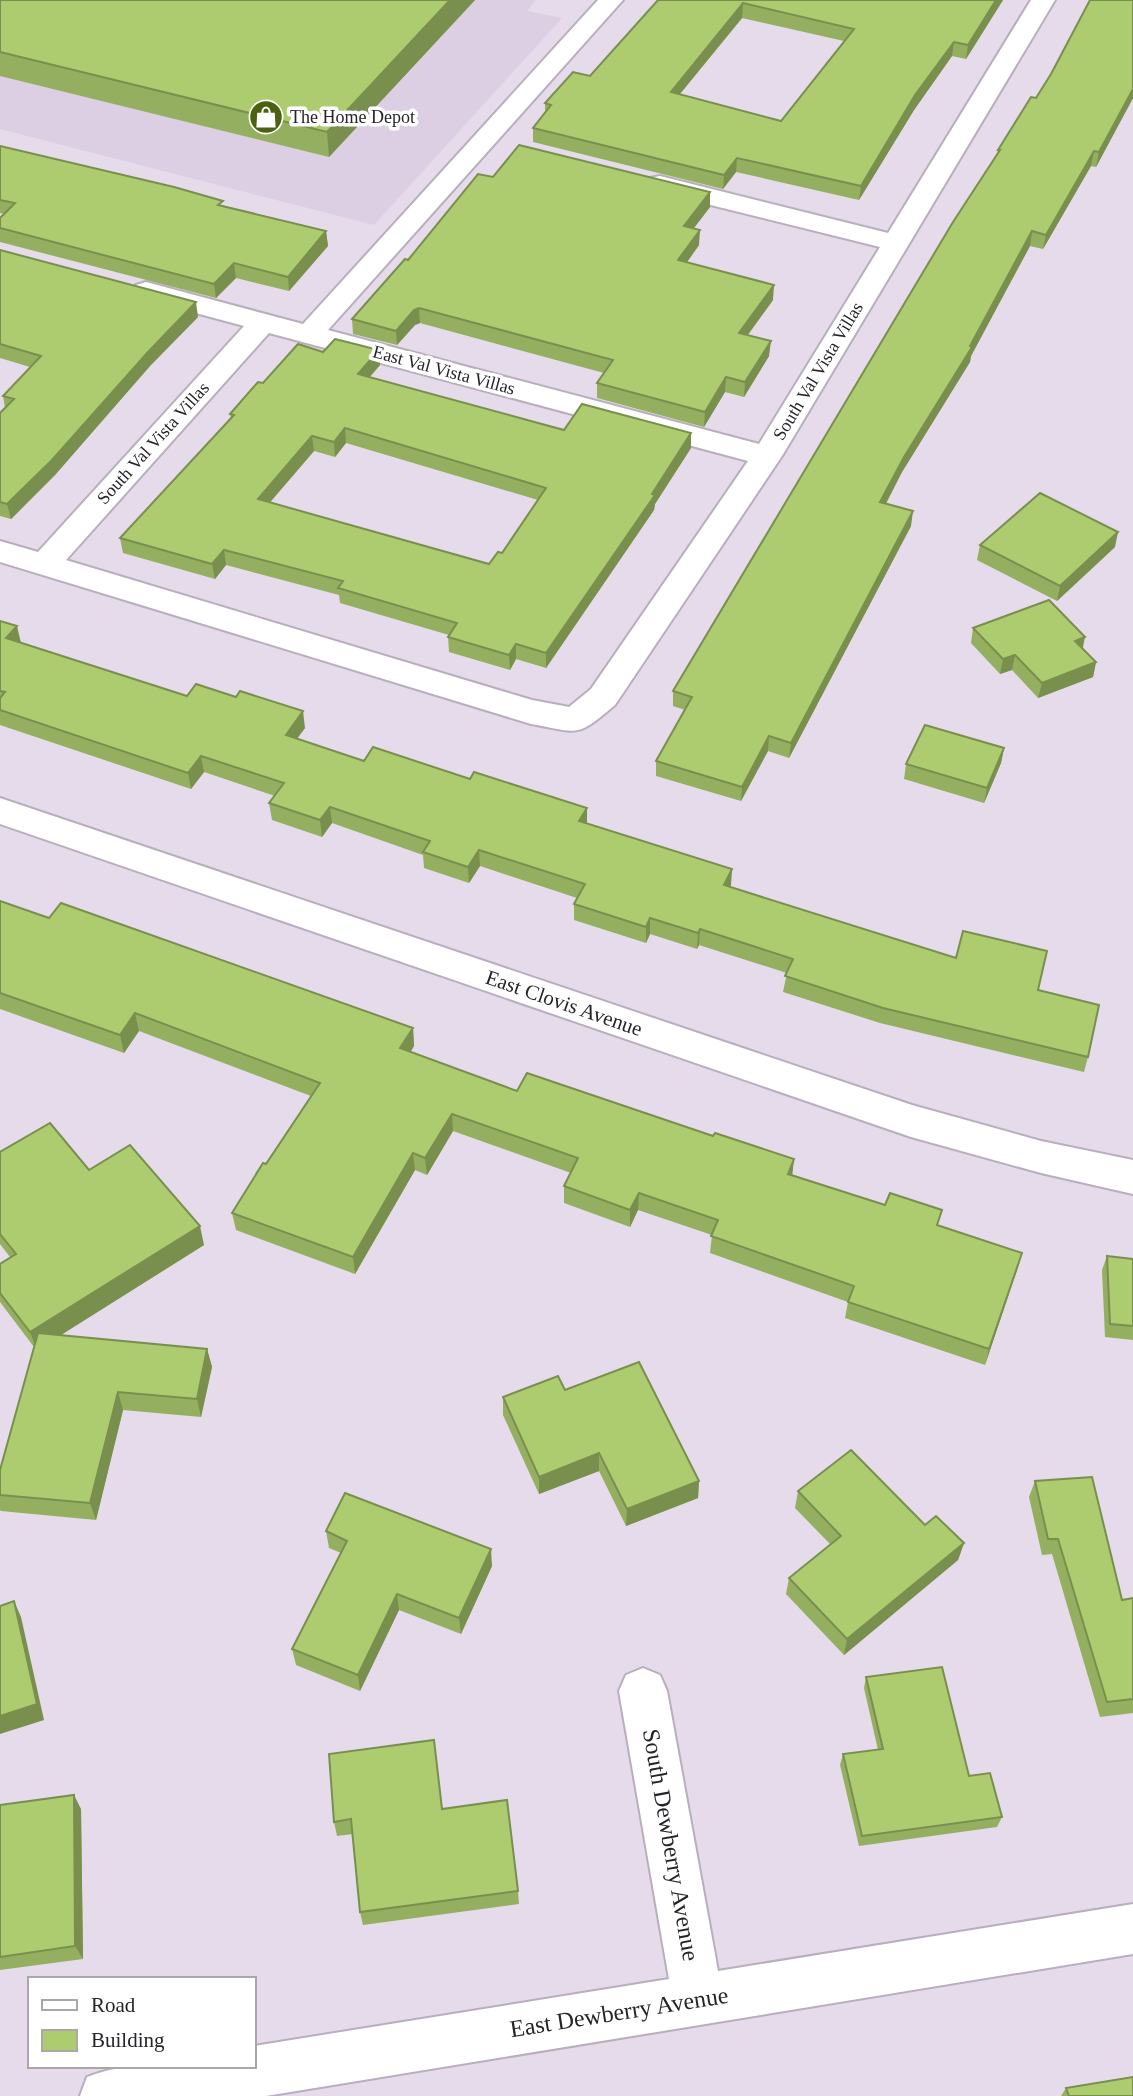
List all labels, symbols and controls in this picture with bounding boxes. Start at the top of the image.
shop icon: The Home Depot [247,98,285,136]
place label: The Home Depot [290,107,415,127]
street label: South Val Vista Villas [769,298,867,444]
street label: East Val Vista Villas [371,341,517,399]
street label: South Val Vista Villas [93,378,213,508]
street label: East Clovis Avenue [483,965,645,1041]
street label: South Dewberry Avenue [638,1727,704,1963]
legend [28,1977,256,2068]
street label: East Dewberry Avenue [508,1982,730,2042]
text: Road [91,1993,136,2017]
text: Building [91,2028,165,2052]

